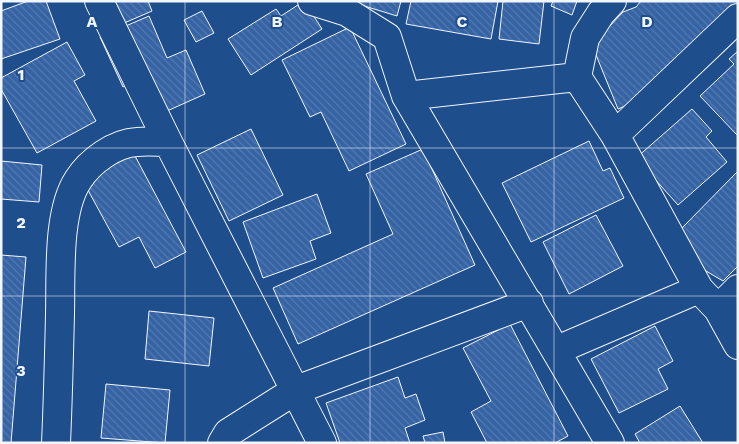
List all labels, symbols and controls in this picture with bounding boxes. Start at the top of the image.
text: A [87,12,98,31]
text: B [272,12,283,31]
text: C [457,12,468,31]
text: D [641,12,653,31]
text: 1 [18,65,24,84]
text: 2 [16,213,26,232]
text: 3 [16,361,26,380]

